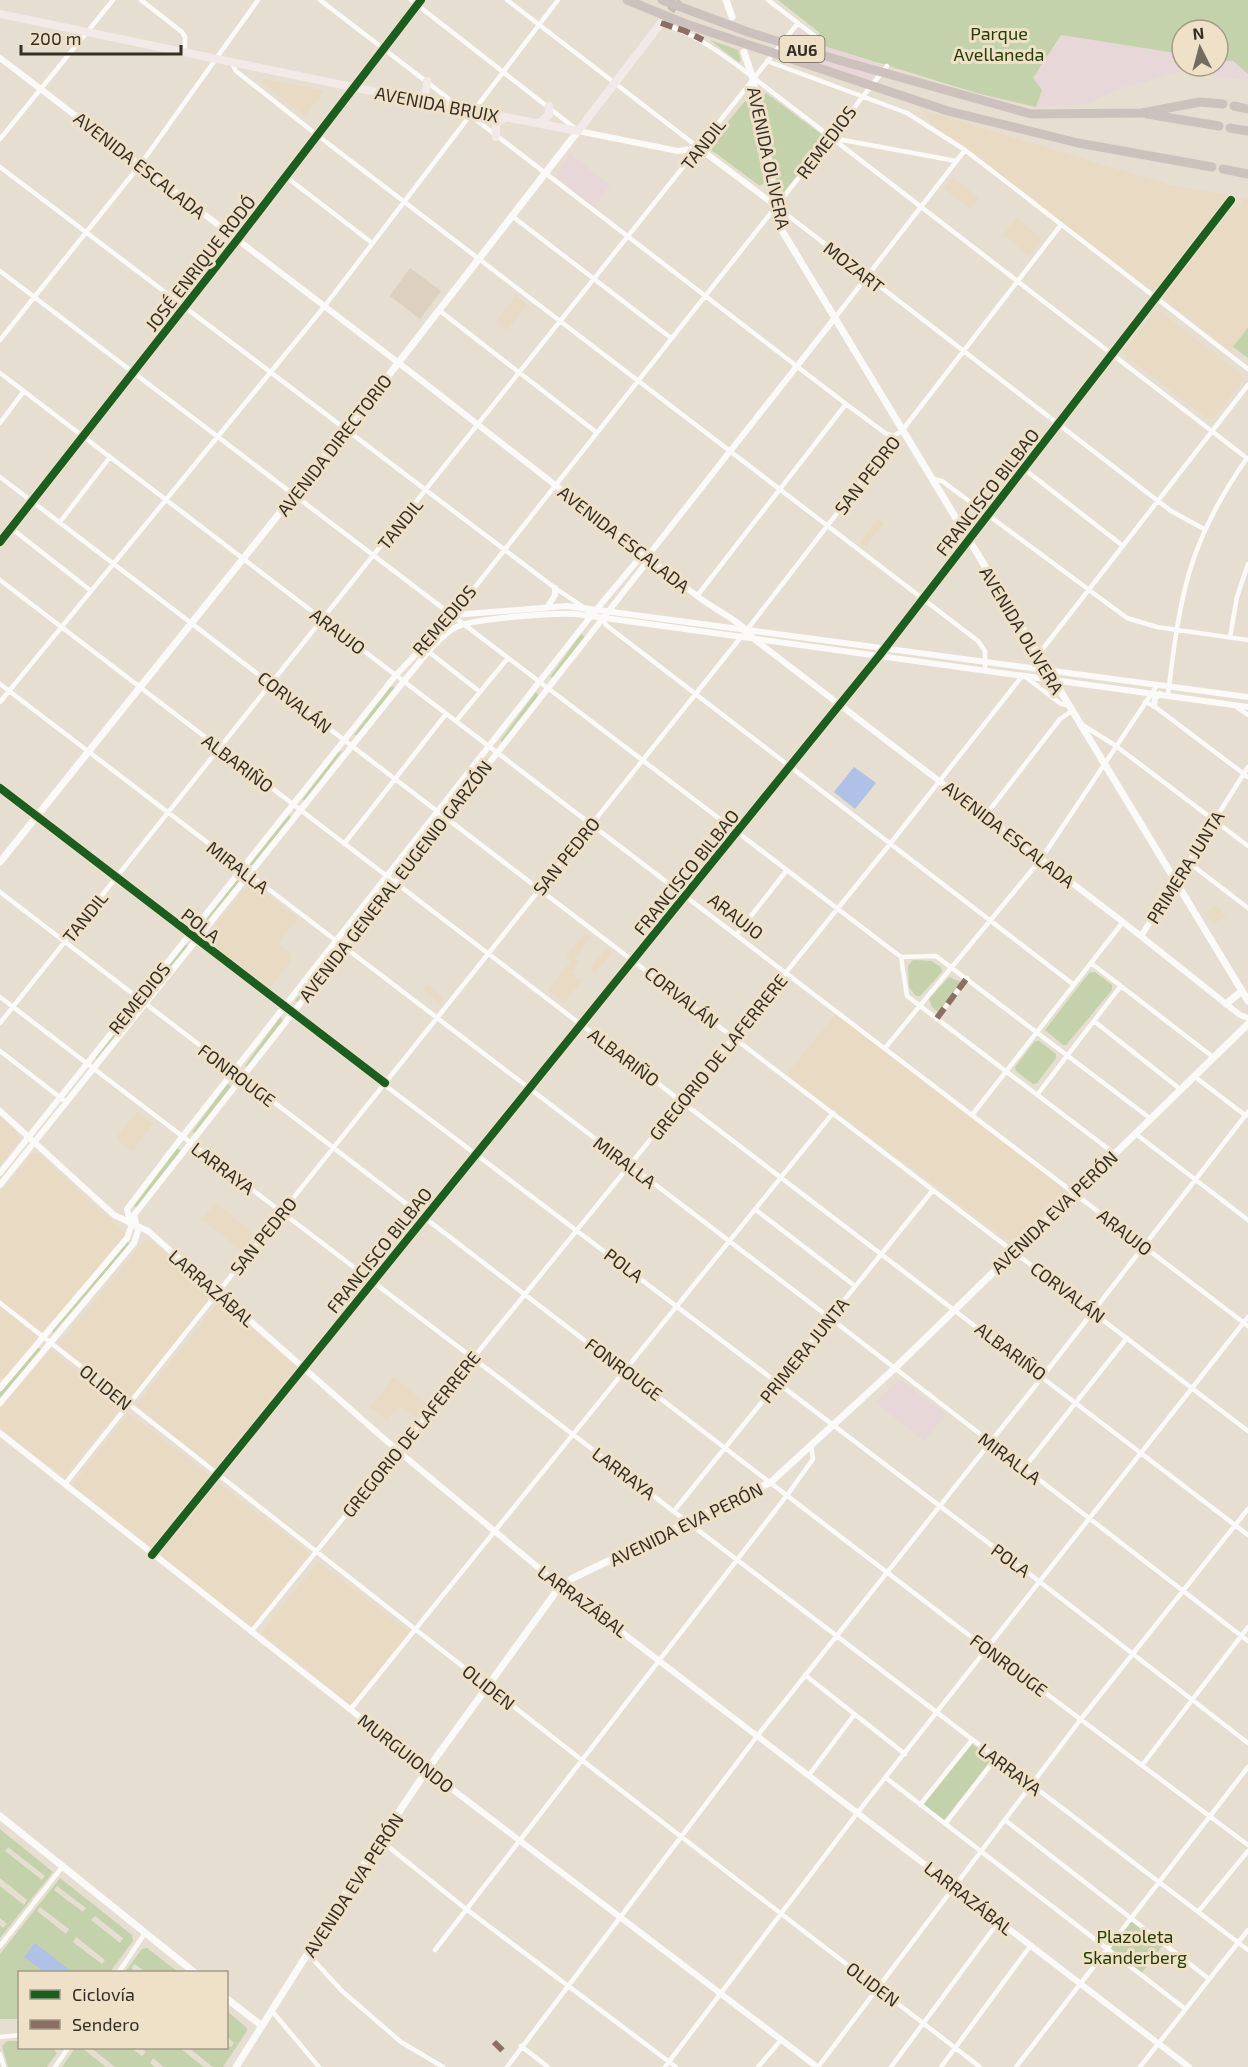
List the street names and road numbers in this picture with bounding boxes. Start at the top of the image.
road number: AU6 [780,36,824,62]
street label: AVENIDA BRUIX [373,81,501,127]
street label: AVENIDA OLIVERA [743,85,795,232]
street label: REMEDIOS [791,101,861,183]
street label: AVENIDA ESCALADA [70,107,211,224]
street label: TANDIL [676,114,730,174]
street label: JOSÉ ENRIQUE RODÓ [140,191,260,335]
street label: MOZART [819,237,889,298]
street label: AVENIDA DIRECTORIO [272,370,396,520]
street label: FRANCISCO BILBAO [931,424,1043,560]
street label: SAN PEDRO [829,431,905,519]
street label: AVENIDA ESCALADA [554,481,695,598]
street label: TANDIL [373,494,427,554]
street label: AVENIDA OLIVERA [975,562,1069,699]
street label: REMEDIOS [408,580,480,660]
street label: ARAUJO [306,603,370,659]
street label: CORVALÁN [254,666,336,738]
street label: ALBARIÑO [198,729,278,797]
street label: AVENIDA GENERAL EUGENIO GARZÓN [294,756,496,1006]
street label: AVENIDA ESCALADA [939,776,1080,893]
street label: FRANCISCO BILBAO [629,805,743,939]
street label: PRIMERA JUNTA [1141,806,1229,928]
street label: SAN PEDRO [528,813,604,899]
street label: MIRALLA [203,836,274,898]
street label: TANDIL [58,887,112,947]
street label: ARAUJO [704,888,768,944]
street label: POLA [177,903,225,947]
street label: REMEDIOS [103,958,175,1038]
street label: CORVALÁN [641,961,723,1033]
street label: GREGORIO DE LAFERRERE [644,969,792,1145]
street label: ALBARIÑO [584,1023,664,1091]
street label: FONROUGE [194,1039,280,1111]
street label: MIRALLA [589,1131,661,1193]
street label: LARRAYA [187,1137,260,1199]
street label: AVENIDA EVA PERÓN [986,1146,1122,1278]
street label: FRANCISCO BILBAO [322,1183,436,1317]
street label: SAN PEDRO [225,1193,301,1279]
street label: ARAUJO [1093,1204,1157,1260]
street label: POLA [600,1243,648,1287]
street label: LARRAZÁBAL [164,1245,260,1331]
street label: CORVALÁN [1026,1257,1110,1327]
street label: PRIMERA JUNTA [755,1292,854,1407]
street label: ALBARIÑO [971,1317,1051,1385]
street label: FONROUGE [581,1333,667,1405]
street label: GREGORIO DE LAFERRERE [337,1346,485,1522]
street label: OLIDEN [75,1359,137,1415]
street label: MIRALLA [974,1427,1046,1489]
street label: LARRAYA [588,1442,661,1504]
street label: AVENIDA EVA PERÓN [606,1477,766,1571]
street label: POLA [987,1538,1036,1582]
street label: LARRAZÁBAL [534,1560,632,1642]
street label: FONROUGE [966,1629,1052,1701]
street label: OLIDEN [458,1660,520,1714]
street label: MURGUIONDO [354,1709,458,1797]
street label: LARRAYA [974,1738,1047,1800]
street label: AVENIDA EVA PERÓN [298,1809,408,1961]
street label: LARRAZÁBAL [920,1856,1018,1940]
street label: OLIDEN [842,1957,904,2011]

